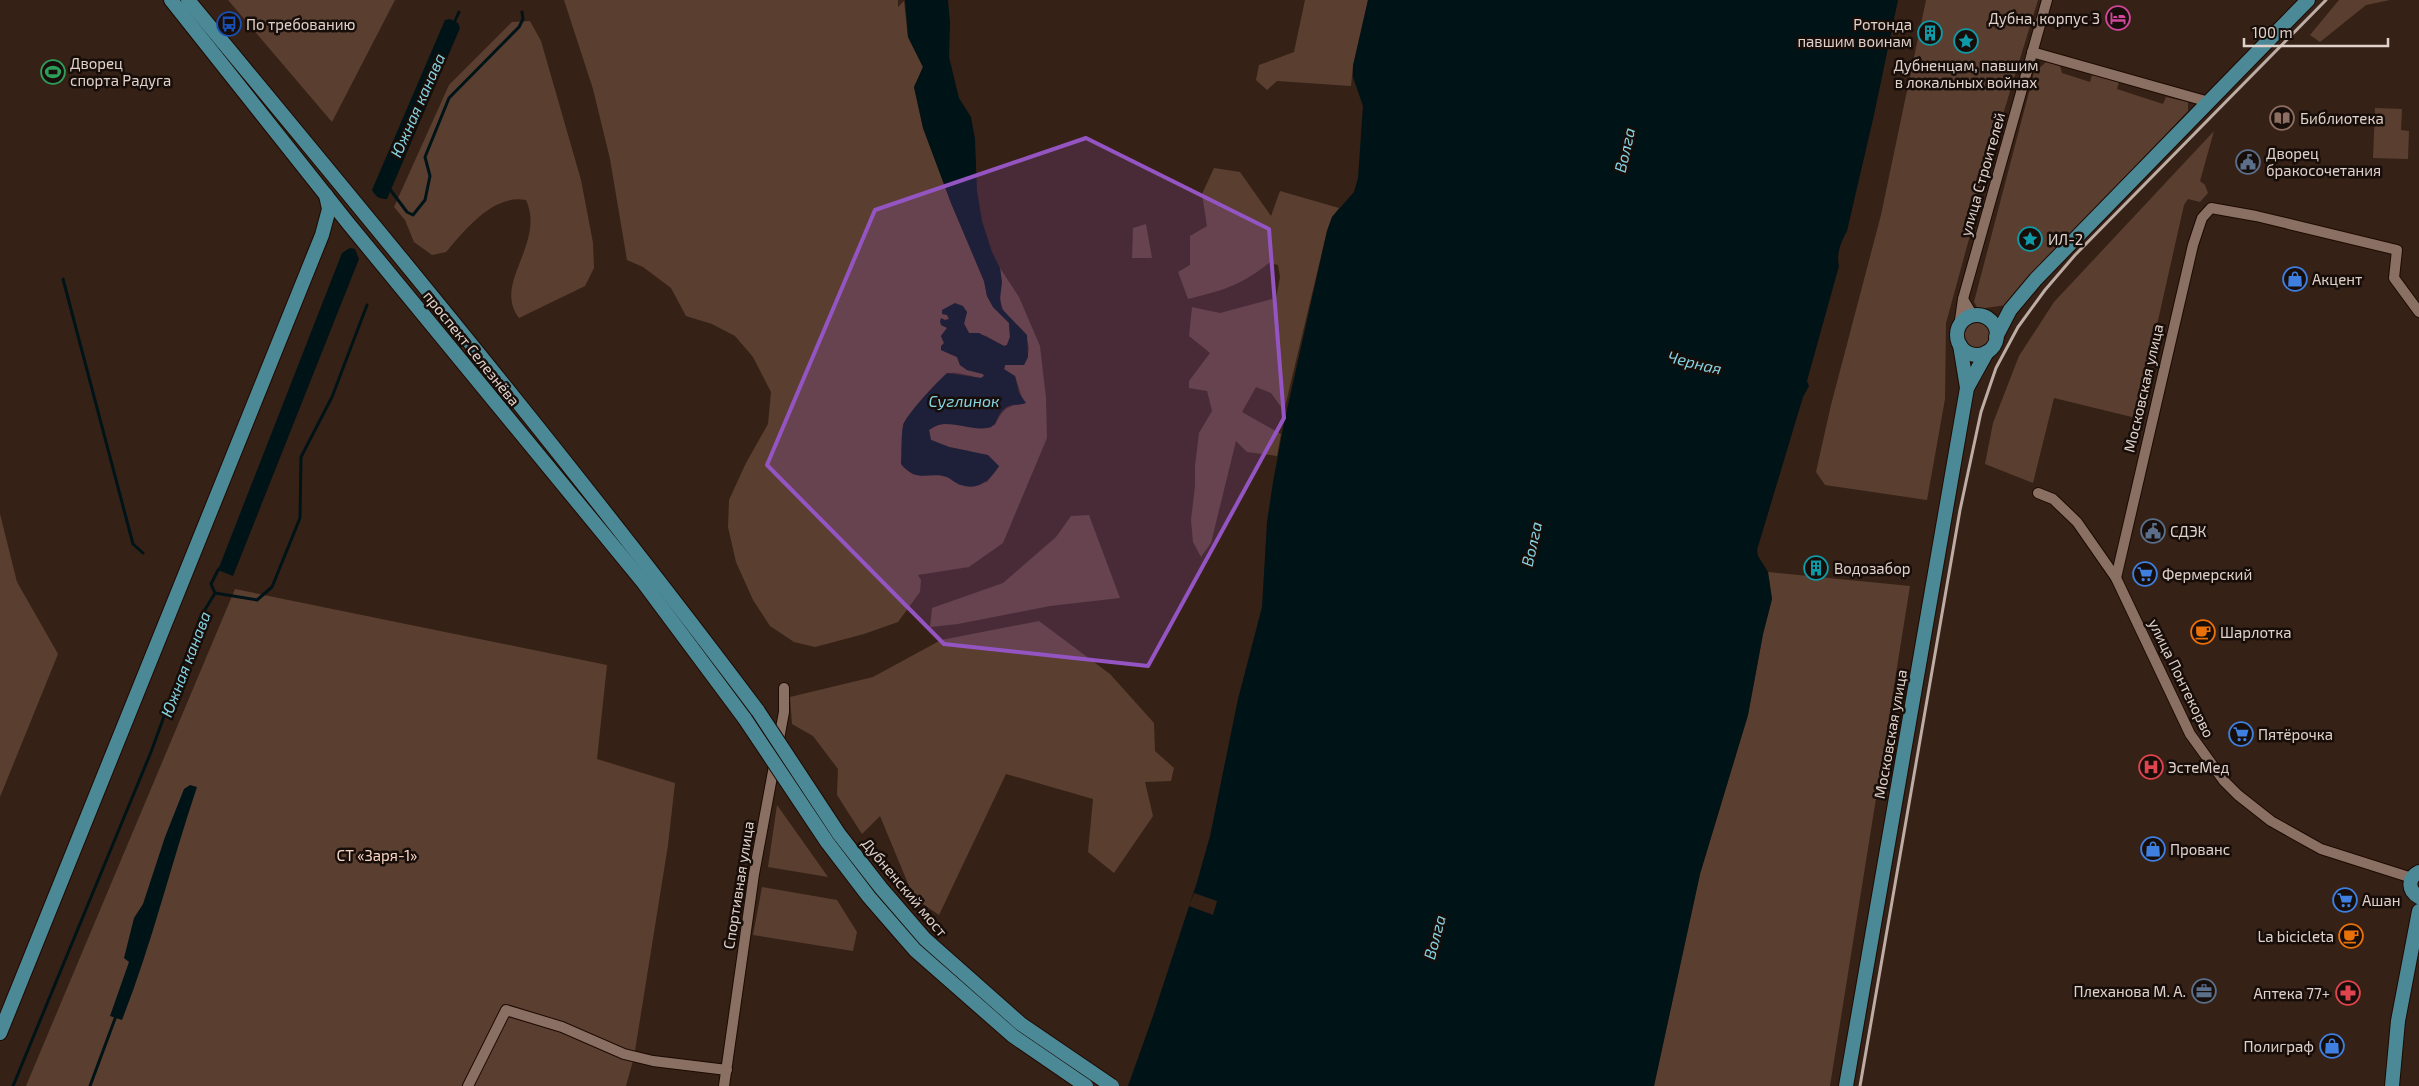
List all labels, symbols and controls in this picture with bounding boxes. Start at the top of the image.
hotel icon: Дубна, корпус 3 [2105,5,2131,31]
place label: Дубна, корпус 3 [1989,9,2100,28]
bus stop icon: По требованию [216,11,242,37]
place label: По требованию [246,15,355,33]
place label: Ротонда павшим воинам [1797,15,1912,50]
scale bar [2244,15,2388,47]
building icon: Ротонда павшим воинам [1917,20,1943,46]
text: 100 m [2252,23,2293,41]
place icon: Дубненцам, павшим в локальных войнах [1953,28,1979,54]
water label: Южная канава [386,50,448,160]
place label: Дворец спорта Радуга [70,54,171,90]
place label: Дубненцам, павшим в локальных войнах [1894,56,2038,91]
sports icon: Дворец спорта Радуга [40,59,66,85]
library icon: Библиотека [2269,105,2295,131]
place label: Библиотека [2300,109,2384,127]
street label: улица Строителей [1956,110,2009,238]
water label: Волга [1610,126,1638,174]
place label: Дворец бракосочетания [2266,144,2381,179]
public building icon: Дворец бракосочетания [2235,149,2261,175]
place icon: ИЛ-2 [2017,226,2043,252]
place label: ИЛ-2 [2048,230,2083,248]
shop icon: Акцент [2282,266,2308,292]
place label: Акцент [2312,270,2362,288]
street label: проспект Селезнёва [420,287,524,409]
street label: Московская улица [2119,322,2167,454]
water label: Черная [1666,346,1724,378]
water label: Суглинок [929,391,1000,410]
public building icon: СДЭК [2140,518,2166,544]
water label: Волга [1517,520,1545,568]
place label: СДЭК [2170,522,2207,540]
building icon: Водозабор [1803,555,1829,581]
place label: Водозабор [1834,559,1911,577]
supermarket icon: Фермерский [2132,561,2158,587]
place label: Фермерский [2162,565,2252,583]
water label: Южная канава [156,608,214,720]
street label: улица Понтекорво [2145,616,2219,741]
cafe icon: Шарлотка [2190,619,2216,645]
place label: Шарлотка [2220,623,2292,641]
street label: Московская улица [1870,668,1911,800]
supermarket icon: Пятёрочка [2228,721,2254,747]
place label: Пятёрочка [2258,725,2333,743]
hospital icon: ЭстеМед [2138,754,2164,780]
place label: ЭстеМед [2168,758,2229,776]
street label: Спортивная улица [719,820,758,950]
street label: Дубненский мост [858,834,952,941]
shop icon: Прованс [2140,836,2166,862]
place label: Прованс [2170,840,2230,858]
park label: СТ «Заря-1» [337,846,417,864]
supermarket icon: Ашан [2332,887,2358,913]
place label: Ашан [2362,891,2400,909]
water label: Волга [1419,913,1449,961]
cafe icon: La bicicleta [2338,923,2364,949]
place label: La bicicleta [2258,927,2334,945]
office icon: Плеханова М. А. [2191,978,2217,1004]
pharmacy icon: Аптека 77+ [2335,980,2361,1006]
place label: Плеханова М. А. [2073,982,2186,1000]
place label: Аптека 77+ [2253,984,2330,1002]
shop icon: Полиграф [2319,1033,2345,1059]
place label: Полиграф [2244,1037,2314,1055]

